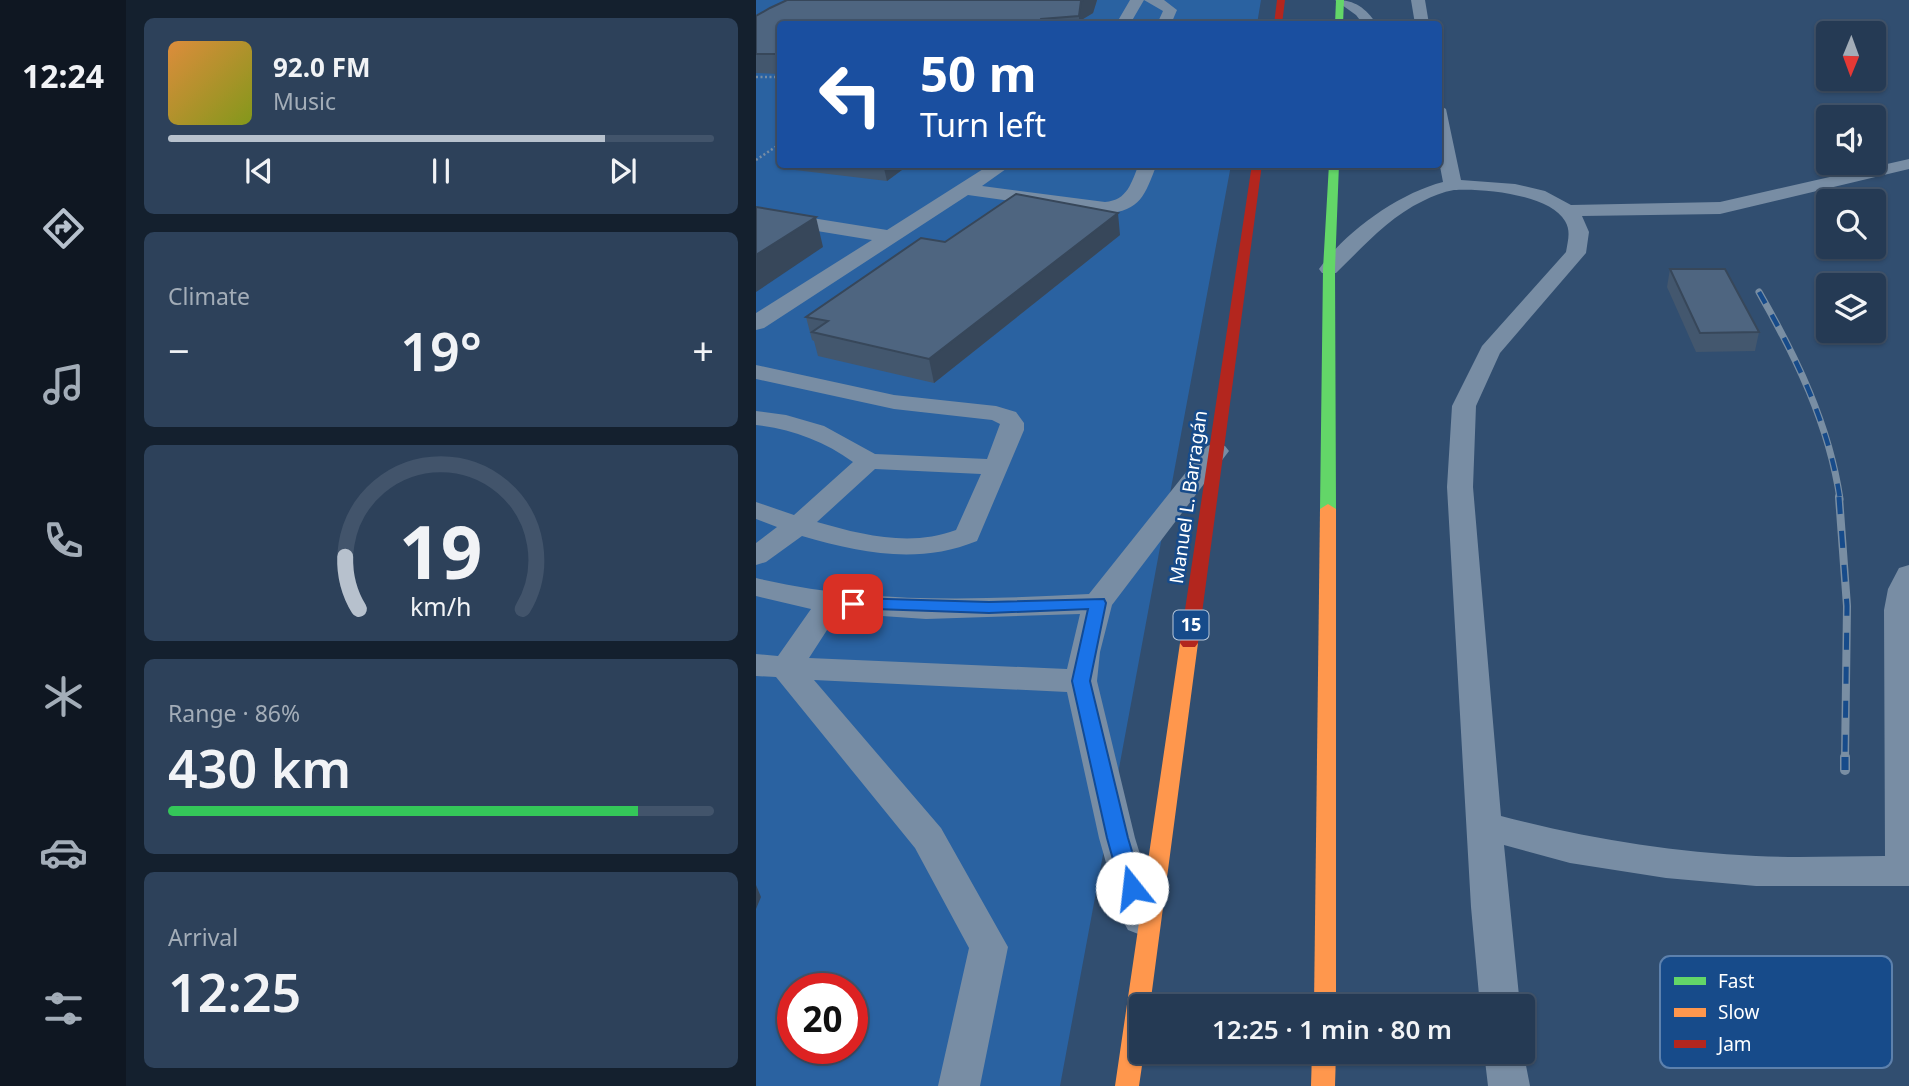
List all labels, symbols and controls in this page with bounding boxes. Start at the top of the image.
north arrow [1816,21,1886,91]
map controls [1816,21,1886,343]
text: 50 m [920,40,1037,106]
text: 92.0 FM [273,49,370,85]
icon: left [805,49,896,140]
text: 12:24 [22,54,104,97]
text: Music [273,85,336,117]
text: Turn left [920,103,1046,146]
button: sound [1816,105,1886,175]
icon: previous [240,152,278,190]
icon: pause [422,152,460,190]
icon: next [604,152,642,190]
button: search [1816,189,1886,259]
icon: directions [39,204,88,253]
button: layers [1816,273,1886,343]
text: Climate [168,280,250,312]
text: 19° [400,315,482,386]
text: − [168,324,190,376]
text: + [692,324,714,376]
icon: music [39,360,88,409]
street label: Manuel L. Barragán [1163,409,1213,585]
text: 19 [399,501,483,600]
icon: phone [39,516,88,565]
pin [823,574,883,634]
icon: arrive [834,585,872,623]
text: km/h [410,589,472,623]
road number: 15 [1174,610,1208,640]
icon: climate [39,672,88,721]
text: Range · 86% [168,697,300,729]
text: 430 km [168,732,351,803]
icon: car [39,828,88,877]
position arrow [1095,851,1169,925]
text: Arrival [168,921,238,953]
text: 12:25 [168,956,301,1027]
legend [1660,956,1892,1068]
text: Fast [1718,968,1755,994]
speed limit sign: 20 [777,973,868,1064]
icon: filters [39,984,88,1033]
text: Slow [1718,999,1759,1025]
text: 12:25 · 1 min · 80 m [1212,1011,1452,1047]
text: Jam [1716,1031,1752,1057]

